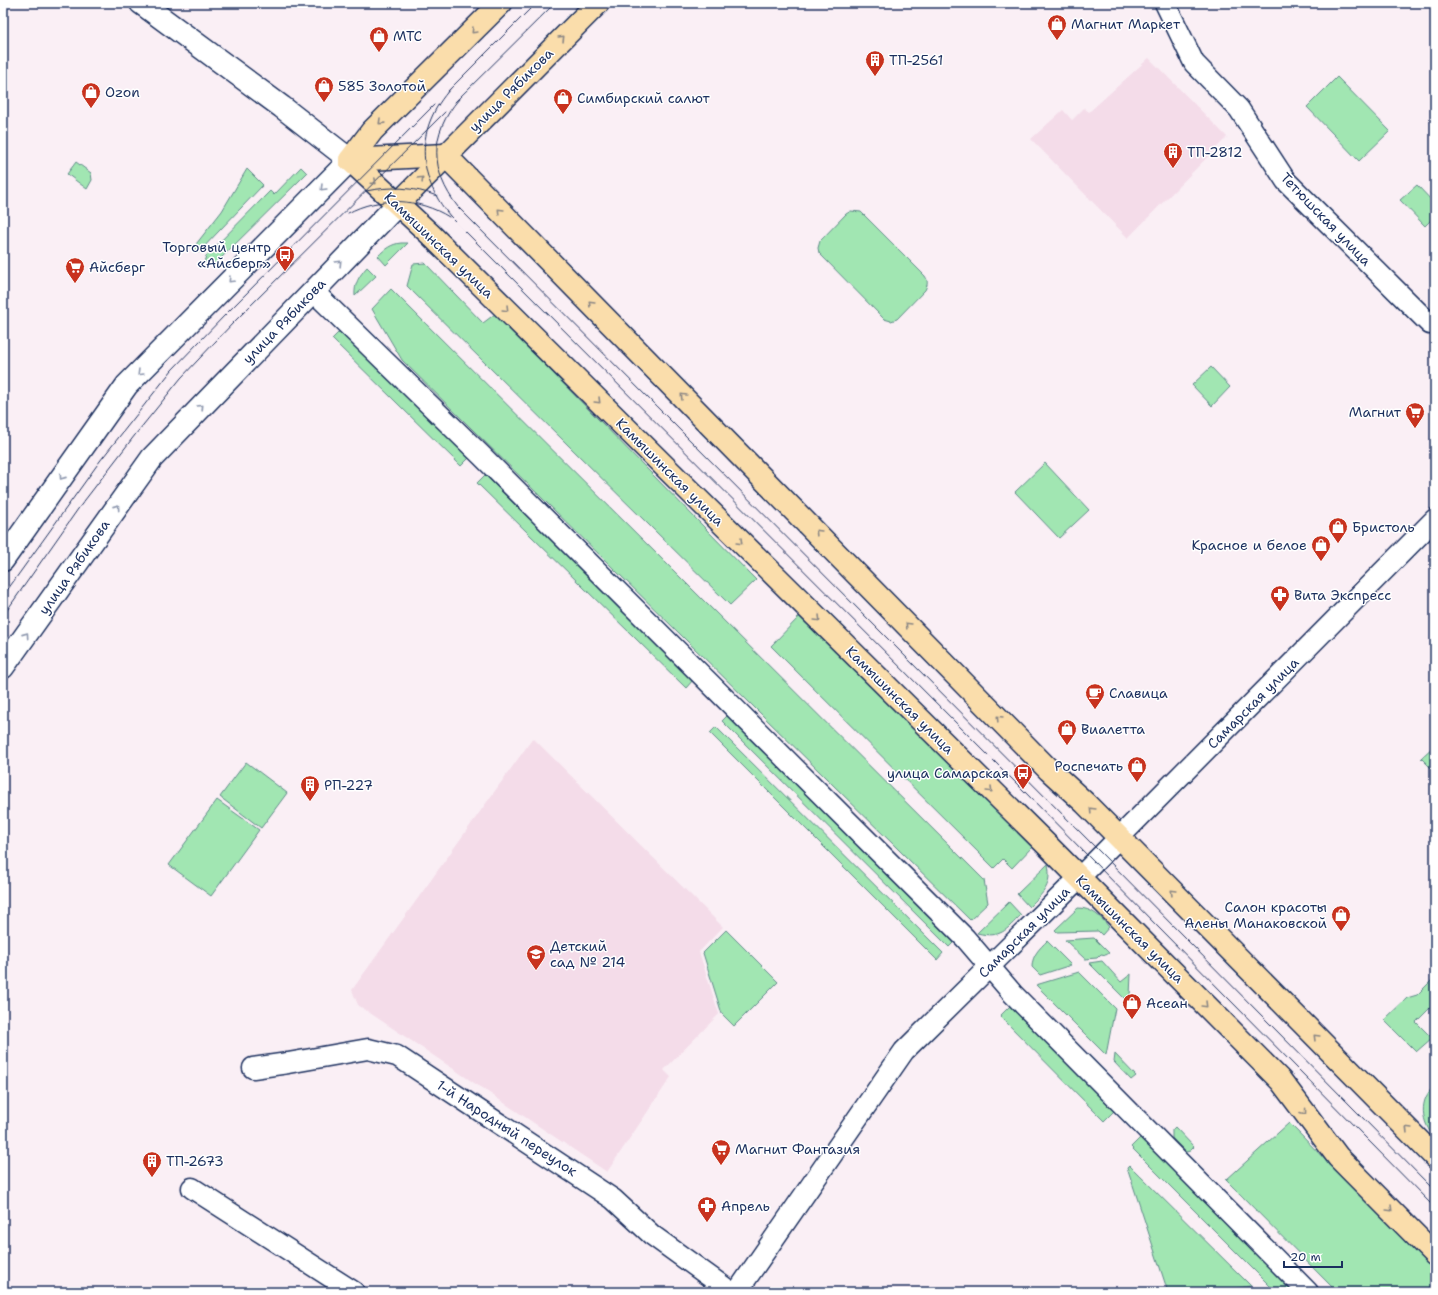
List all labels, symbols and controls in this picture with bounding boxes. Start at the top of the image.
shop icon: Магнит Маркет [1046,13,1068,41]
place label: Магнит Маркет [1071,15,1181,33]
shop icon: МТС [368,25,390,53]
one-way arrow [471,26,479,34]
place label: МТС [393,27,422,45]
one-way arrow [557,36,565,43]
street label: улица Рябикова [465,44,557,136]
building icon: ТП-2561 [864,49,886,77]
place label: ТП-2561 [889,51,943,69]
shop icon: 585 Золотой [313,75,335,103]
place label: 585 Золотой [338,77,426,95]
shop icon: Ozon [80,81,102,109]
place label: Ozon [105,83,140,101]
shop icon: Симбирский салют [552,87,574,115]
place label: Симбирский салют [577,89,711,107]
one-way arrow [378,117,386,125]
building icon: ТП-2812 [1162,141,1184,169]
place label: ТП-2812 [1187,143,1242,161]
street label: Тетюшская улица [1277,168,1375,270]
one-way arrow [417,176,424,184]
one-way arrow [369,177,377,185]
one-way arrow [320,183,328,191]
street label: Камышинская улица [380,188,498,302]
one-way arrow [497,208,505,216]
place label: Торговый центр «Айсберг» [162,238,271,272]
bus stop icon: Торговый центр «Айсберг» [274,244,296,272]
supermarket icon: Айсберг [64,256,86,284]
place label: Айсберг [89,258,146,276]
one-way arrow [335,260,342,268]
street label: улица Рябикова [239,274,330,367]
one-way arrow [228,275,236,283]
one-way arrow [588,300,596,308]
one-way arrow [501,304,509,312]
one-way arrow [137,368,145,376]
one-way arrow [680,393,688,401]
one-way arrow [593,396,601,404]
supermarket icon: Магнит [1404,401,1426,429]
place label: Магнит [1349,403,1402,421]
one-way arrow [196,404,203,412]
street label: Камышинская улица [612,414,728,530]
one-way arrow [60,472,67,479]
one-way arrow [112,504,119,511]
street label: улица Рябикова [35,516,114,618]
shop icon: Бристоль [1327,516,1349,544]
place label: Бристоль [1352,518,1415,536]
one-way arrow [815,530,823,537]
shop icon: Красное и белое [1310,534,1332,562]
place label: Красное и белое [1191,536,1307,554]
one-way arrow [735,537,743,544]
pharmacy icon: Вита Экспресс [1269,584,1291,612]
place label: Вита Экспресс [1294,586,1391,604]
one-way arrow [813,614,821,622]
one-way arrow [906,622,913,630]
one-way arrow [21,633,28,640]
street label: Камышинская улица [842,642,958,758]
street label: Самарская улица [1203,653,1303,753]
cafe icon: Славица [1084,682,1106,710]
place label: Славица [1109,684,1168,702]
one-way arrow [996,715,1004,723]
shop icon: Виалетта [1056,718,1078,746]
place label: Виалетта [1081,720,1145,738]
shop icon: Роспечать [1126,755,1148,783]
place label: Роспечать [1055,757,1123,775]
bus stop icon: улица Самарская [1012,762,1034,790]
place label: улица Самарская [887,764,1009,782]
building icon: РП-227 [299,774,321,802]
place label: РП-227 [324,776,373,794]
one-way arrow [985,785,993,793]
one-way arrow [1089,807,1097,815]
street label: Камышинская улица [1072,871,1188,987]
street label: Самарская улица [974,882,1074,982]
one-way arrow [1170,889,1178,897]
place label: Салон красоты Алены Манаковской [1184,898,1327,932]
shop icon: Салон красоты Алены Манаковской [1330,904,1352,932]
place label: Детский сад № 214 [550,937,626,971]
school or university icon: Детский сад № 214 [525,943,547,971]
shop icon: Асеан [1121,992,1143,1020]
place label: Асеан [1146,994,1188,1012]
one-way arrow [1200,1000,1208,1008]
one-way arrow [1313,1034,1321,1042]
street label: 1-й Народный переулок [433,1076,581,1180]
one-way arrow [1299,1108,1306,1115]
one-way arrow [1405,1126,1412,1134]
supermarket icon: Магнит Фантазия [710,1138,732,1166]
place label: Магнит Фантазия [735,1140,860,1158]
building icon: ТП-2673 [141,1150,163,1178]
place label: ТП-2673 [166,1152,224,1170]
pharmacy icon: Апрель [696,1195,718,1223]
place label: Апрель [721,1197,770,1215]
one-way arrow [1385,1204,1393,1212]
scale bar [1284,1243,1342,1269]
text: 20 m [1290,1249,1321,1265]

